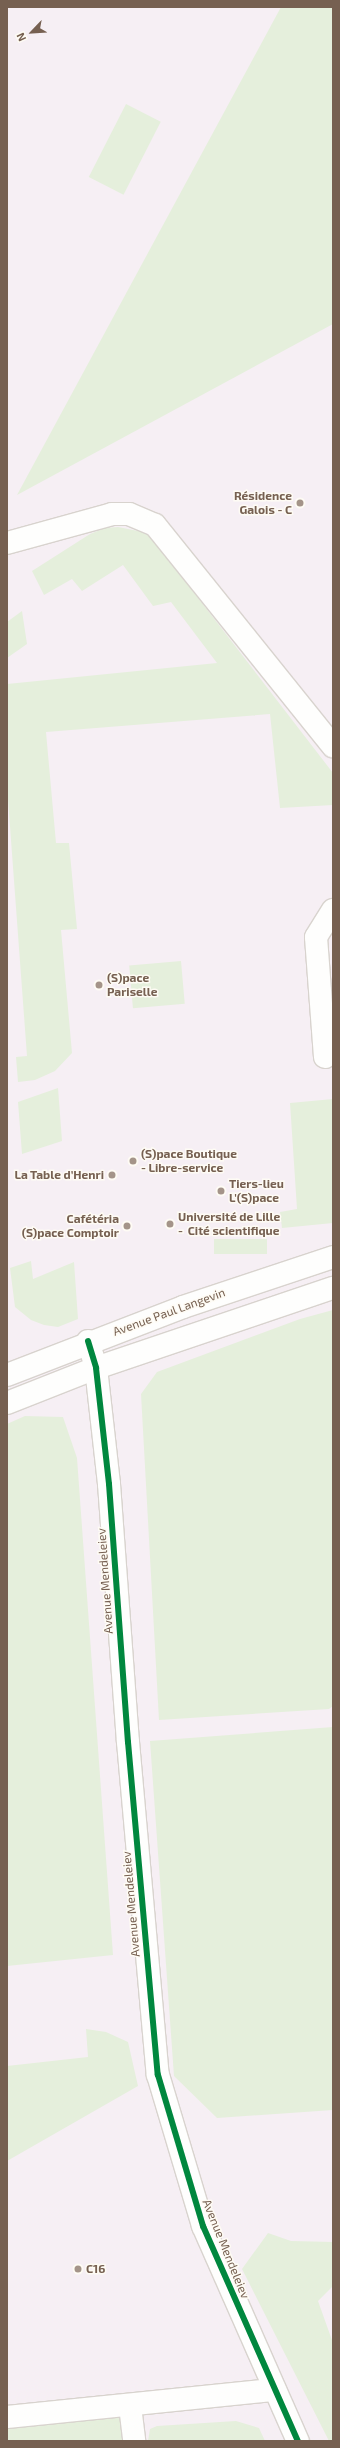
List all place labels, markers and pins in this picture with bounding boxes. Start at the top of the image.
place label: Résidence Galois - C [234,489,292,517]
marker: Résidence Galois - C [295,498,305,508]
place label: (S)pace Pariselle [107,971,157,999]
marker: (S)pace Pariselle [94,980,104,990]
place label: (S)pace Boutique - Libre-service [141,1147,237,1175]
marker: (S)pace Boutique - Libre-service [128,1156,138,1166]
place label: La Table d’Henri [14,1168,104,1182]
marker: La Table d’Henri [107,1170,117,1180]
place label: Tiers-lieu L'(S)pace [229,1177,284,1205]
marker: Tiers-lieu L'(S)pace [216,1186,226,1196]
place label: Université de Lille ‐ Cité scientifique [178,1210,280,1238]
place label: Cafétéria (S)pace Comptoir [22,1212,119,1240]
marker: Université de Lille ‐ Cité scientifique [165,1219,175,1229]
marker: Cafétéria (S)pace Comptoir [122,1221,132,1231]
place label: C16 [86,2262,105,2276]
marker: C16 [73,2264,83,2274]

